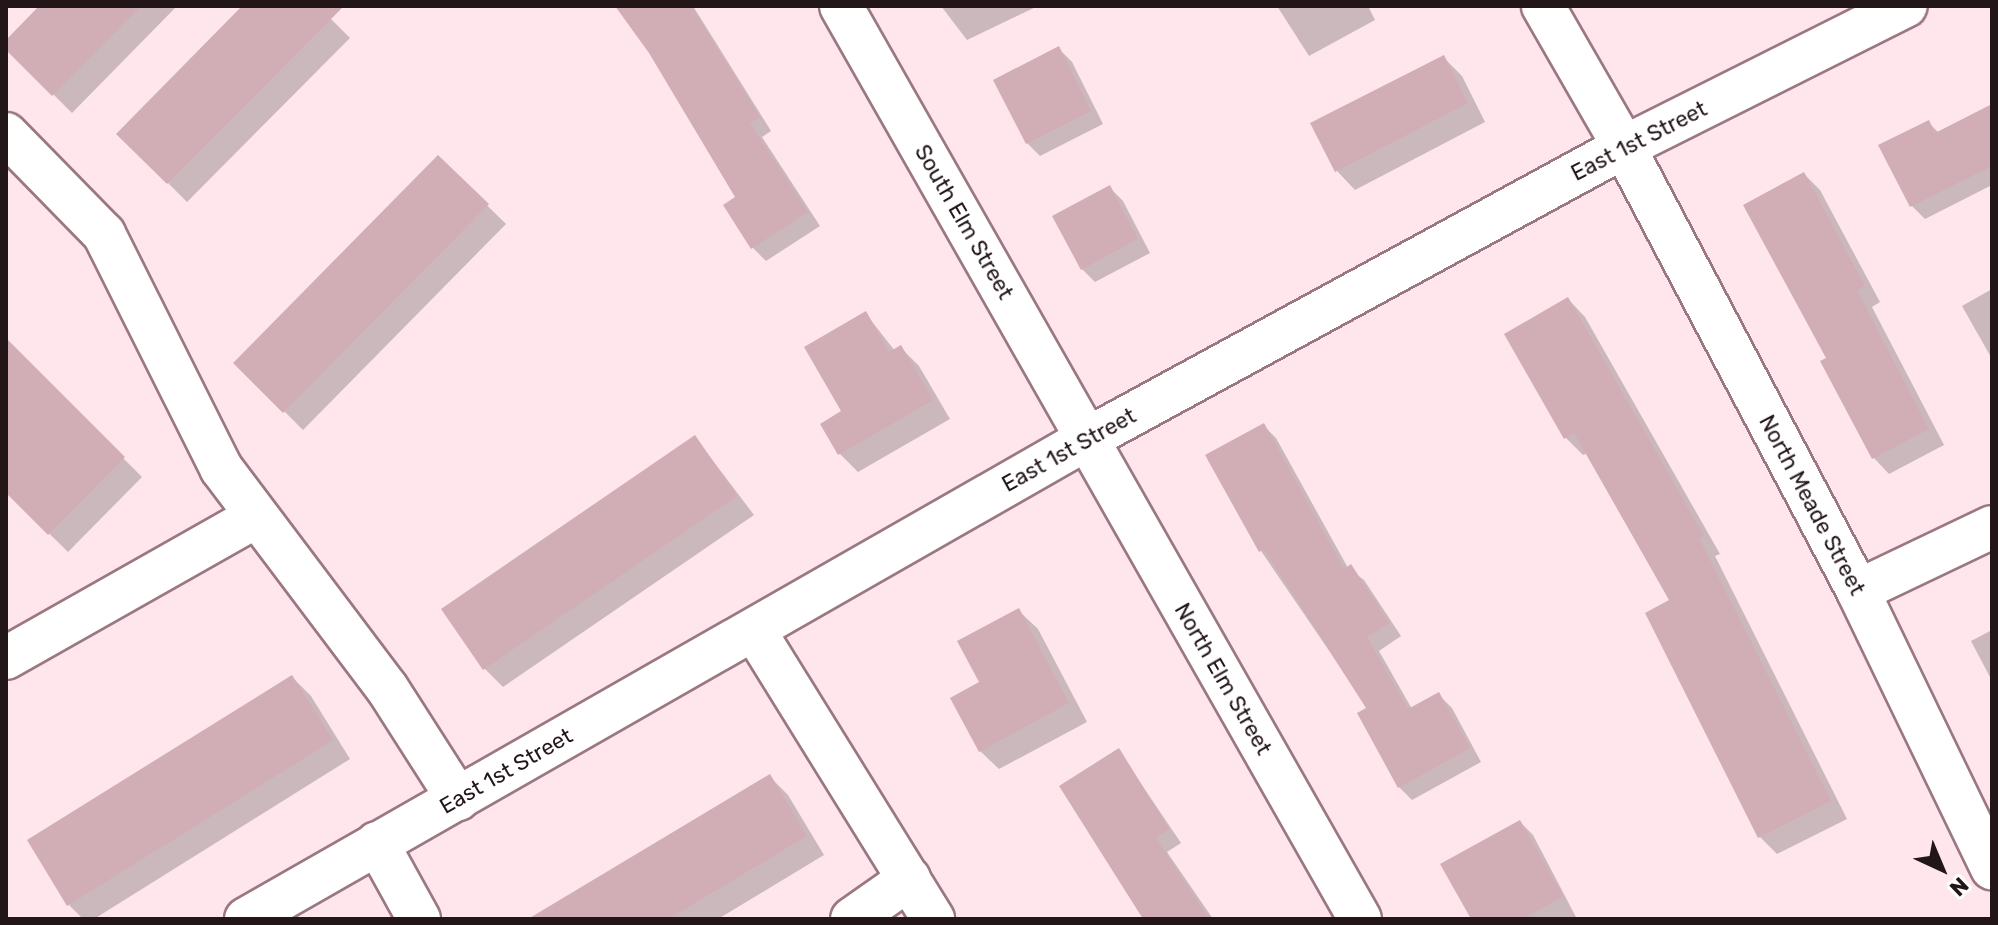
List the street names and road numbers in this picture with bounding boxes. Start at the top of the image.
street label: East 1st Street [1567,95,1711,187]
street label: South Elm Street [909,140,1019,304]
street label: East 1st Street [997,402,1141,498]
street label: North Meade Street [1753,411,1871,599]
street label: North Elm Street [1169,598,1277,760]
street label: East 1st Street [435,722,577,820]

